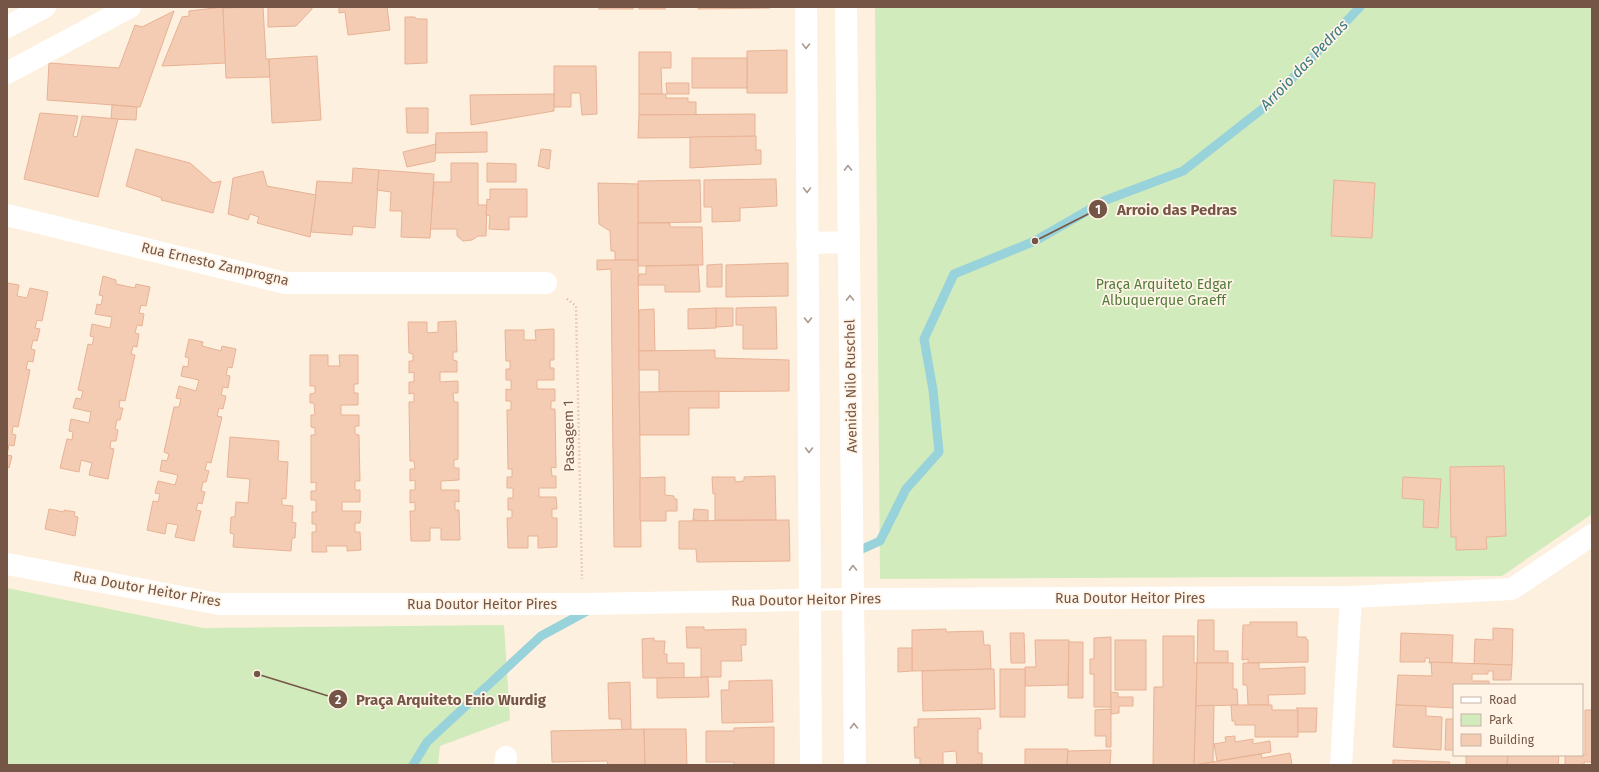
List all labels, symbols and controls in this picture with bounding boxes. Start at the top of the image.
water label: Arroio das Pedras [1256,16,1352,115]
one-way arrow [802,43,810,49]
one-way arrow [844,165,852,171]
one-way arrow [803,187,811,193]
callout: Arroio das Pedras [1088,196,1245,223]
text: Arroio das Pedras [1116,201,1237,219]
text: 1 [1095,203,1101,217]
street label: Rua Ernesto Zamprogna [139,239,291,289]
park label: Praça Arquiteto Edgar Albuquerque Graeff [1096,276,1233,309]
one-way arrow [845,295,854,301]
one-way arrow [804,317,812,323]
street label: Avenida Nilo Ruschel [841,319,861,453]
street label: Passagem 1 [560,400,578,472]
one-way arrow [805,447,813,453]
one-way arrow [848,565,857,571]
street label: Rua Doutor Heitor Pires [72,568,223,610]
street label: Rua Doutor Heitor Pires [731,590,882,610]
street label: Rua Doutor Heitor Pires [1055,590,1205,607]
street label: Rua Doutor Heitor Pires [407,596,557,613]
legend [1453,684,1583,756]
callout: Praça Arquiteto Enio Wurdig [328,686,554,713]
text: Praça Arquiteto Enio Wurdig [356,691,547,710]
text: 2 [335,693,341,707]
text: Road [1489,693,1517,707]
text: Park [1489,713,1513,727]
one-way arrow [850,723,858,729]
text: Building [1489,733,1535,747]

